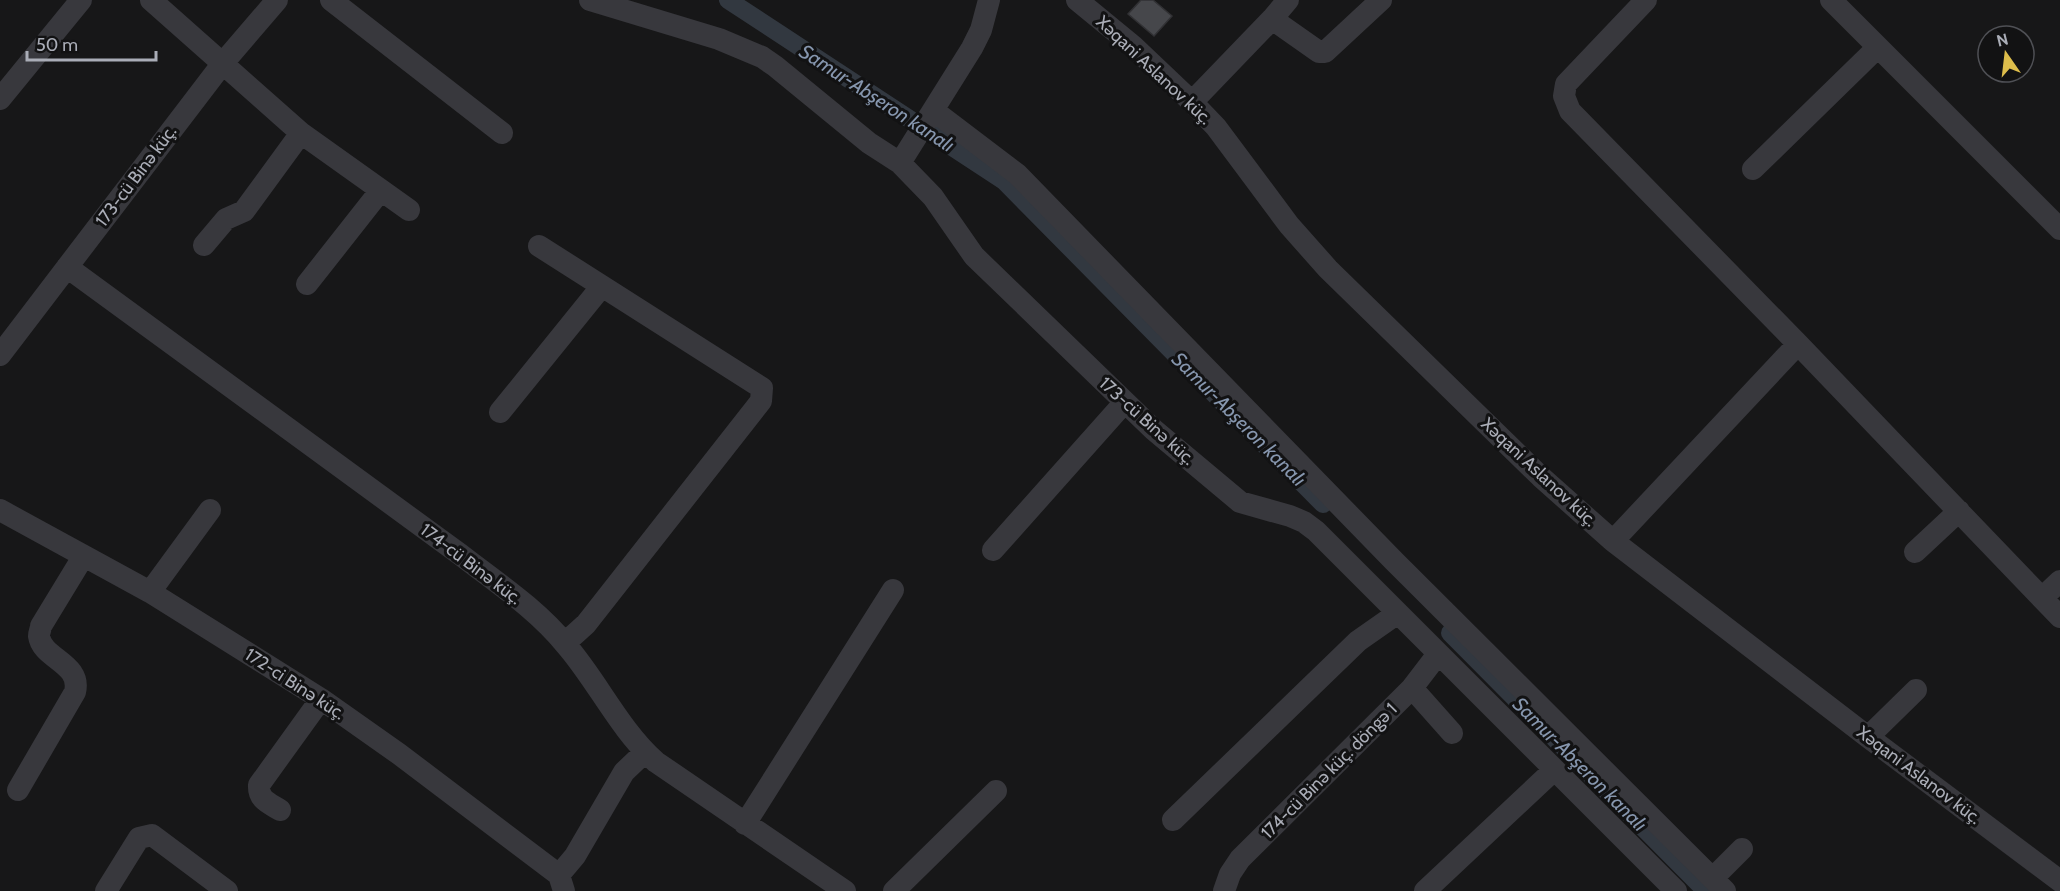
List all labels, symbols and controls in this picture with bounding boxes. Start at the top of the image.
street label: Xəqani Aslanov küç. [1092,11,1216,129]
scale bar [27,24,156,62]
north arrow [1976,24,2036,84]
text: N [1995,29,2010,51]
text: 50 m [36,34,78,56]
water label: Samur-Abşeron kanalı [795,39,959,157]
street label: 173-cü Binə küç. [91,121,181,231]
water label: Samur-Abşeron kanalı [1167,347,1311,491]
street label: 173-cü Binə küç. [1095,372,1199,470]
street label: Xəqani Aslanov küç. [1477,413,1601,531]
street label: 174-cü Binə küç. [416,519,526,609]
street label: 172-ci Binə küç. [241,643,349,725]
water label: Samur-Abşeron kanalı [1508,692,1652,836]
street label: 174-cü Binə küç. döngə 1 [1256,698,1402,844]
street label: Xəqani Aslanov küç. [1852,721,1986,829]

